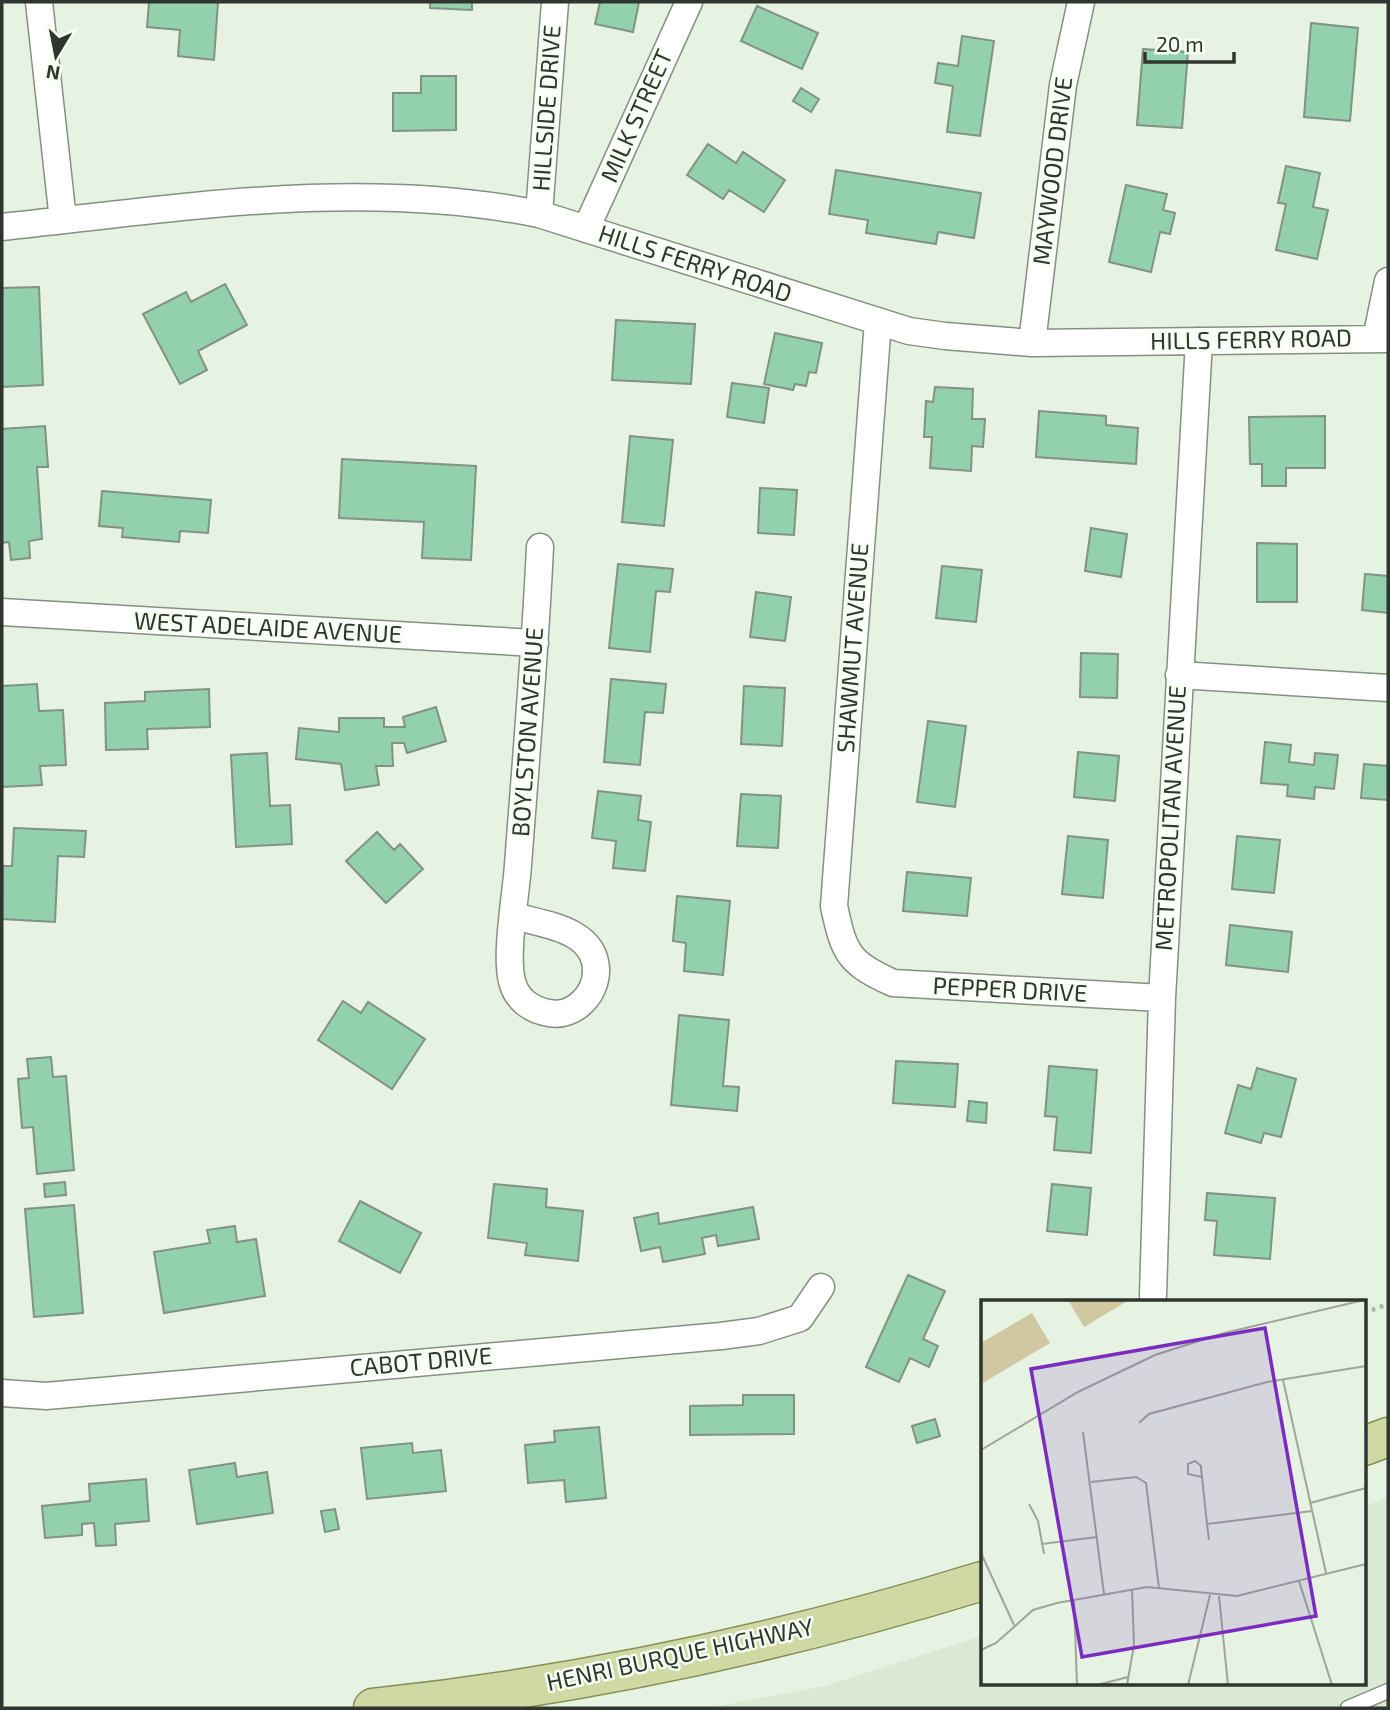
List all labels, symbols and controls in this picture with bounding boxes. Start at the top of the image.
north arrow [21,21,91,91]
scale bar [1145,21,1234,65]
street label: HILLSIDE DRIVE [525,24,566,192]
text: 20 m [1156,31,1204,56]
street label: MILK STREET [593,45,678,186]
text: N [44,61,62,86]
street label: MAYWOOD DRIVE [1026,75,1077,267]
street label: HILLS FERRY ROAD [595,218,796,308]
street label: HILLS FERRY ROAD [1150,322,1352,355]
street label: SHAWMUT AVENUE [830,542,873,754]
street label: WEST ADELAIDE AVENUE [133,605,403,648]
street label: BOYLSTON AVENUE [505,626,548,838]
street label: METROPOLITAN AVENUE [1148,684,1191,951]
street label: PEPPER DRIVE [932,970,1088,1007]
inset map [981,1300,1366,1686]
street label: CABOT DRIVE [348,1340,493,1381]
street label: HENRI BURQUE HIGHWAY [543,1611,816,1696]

